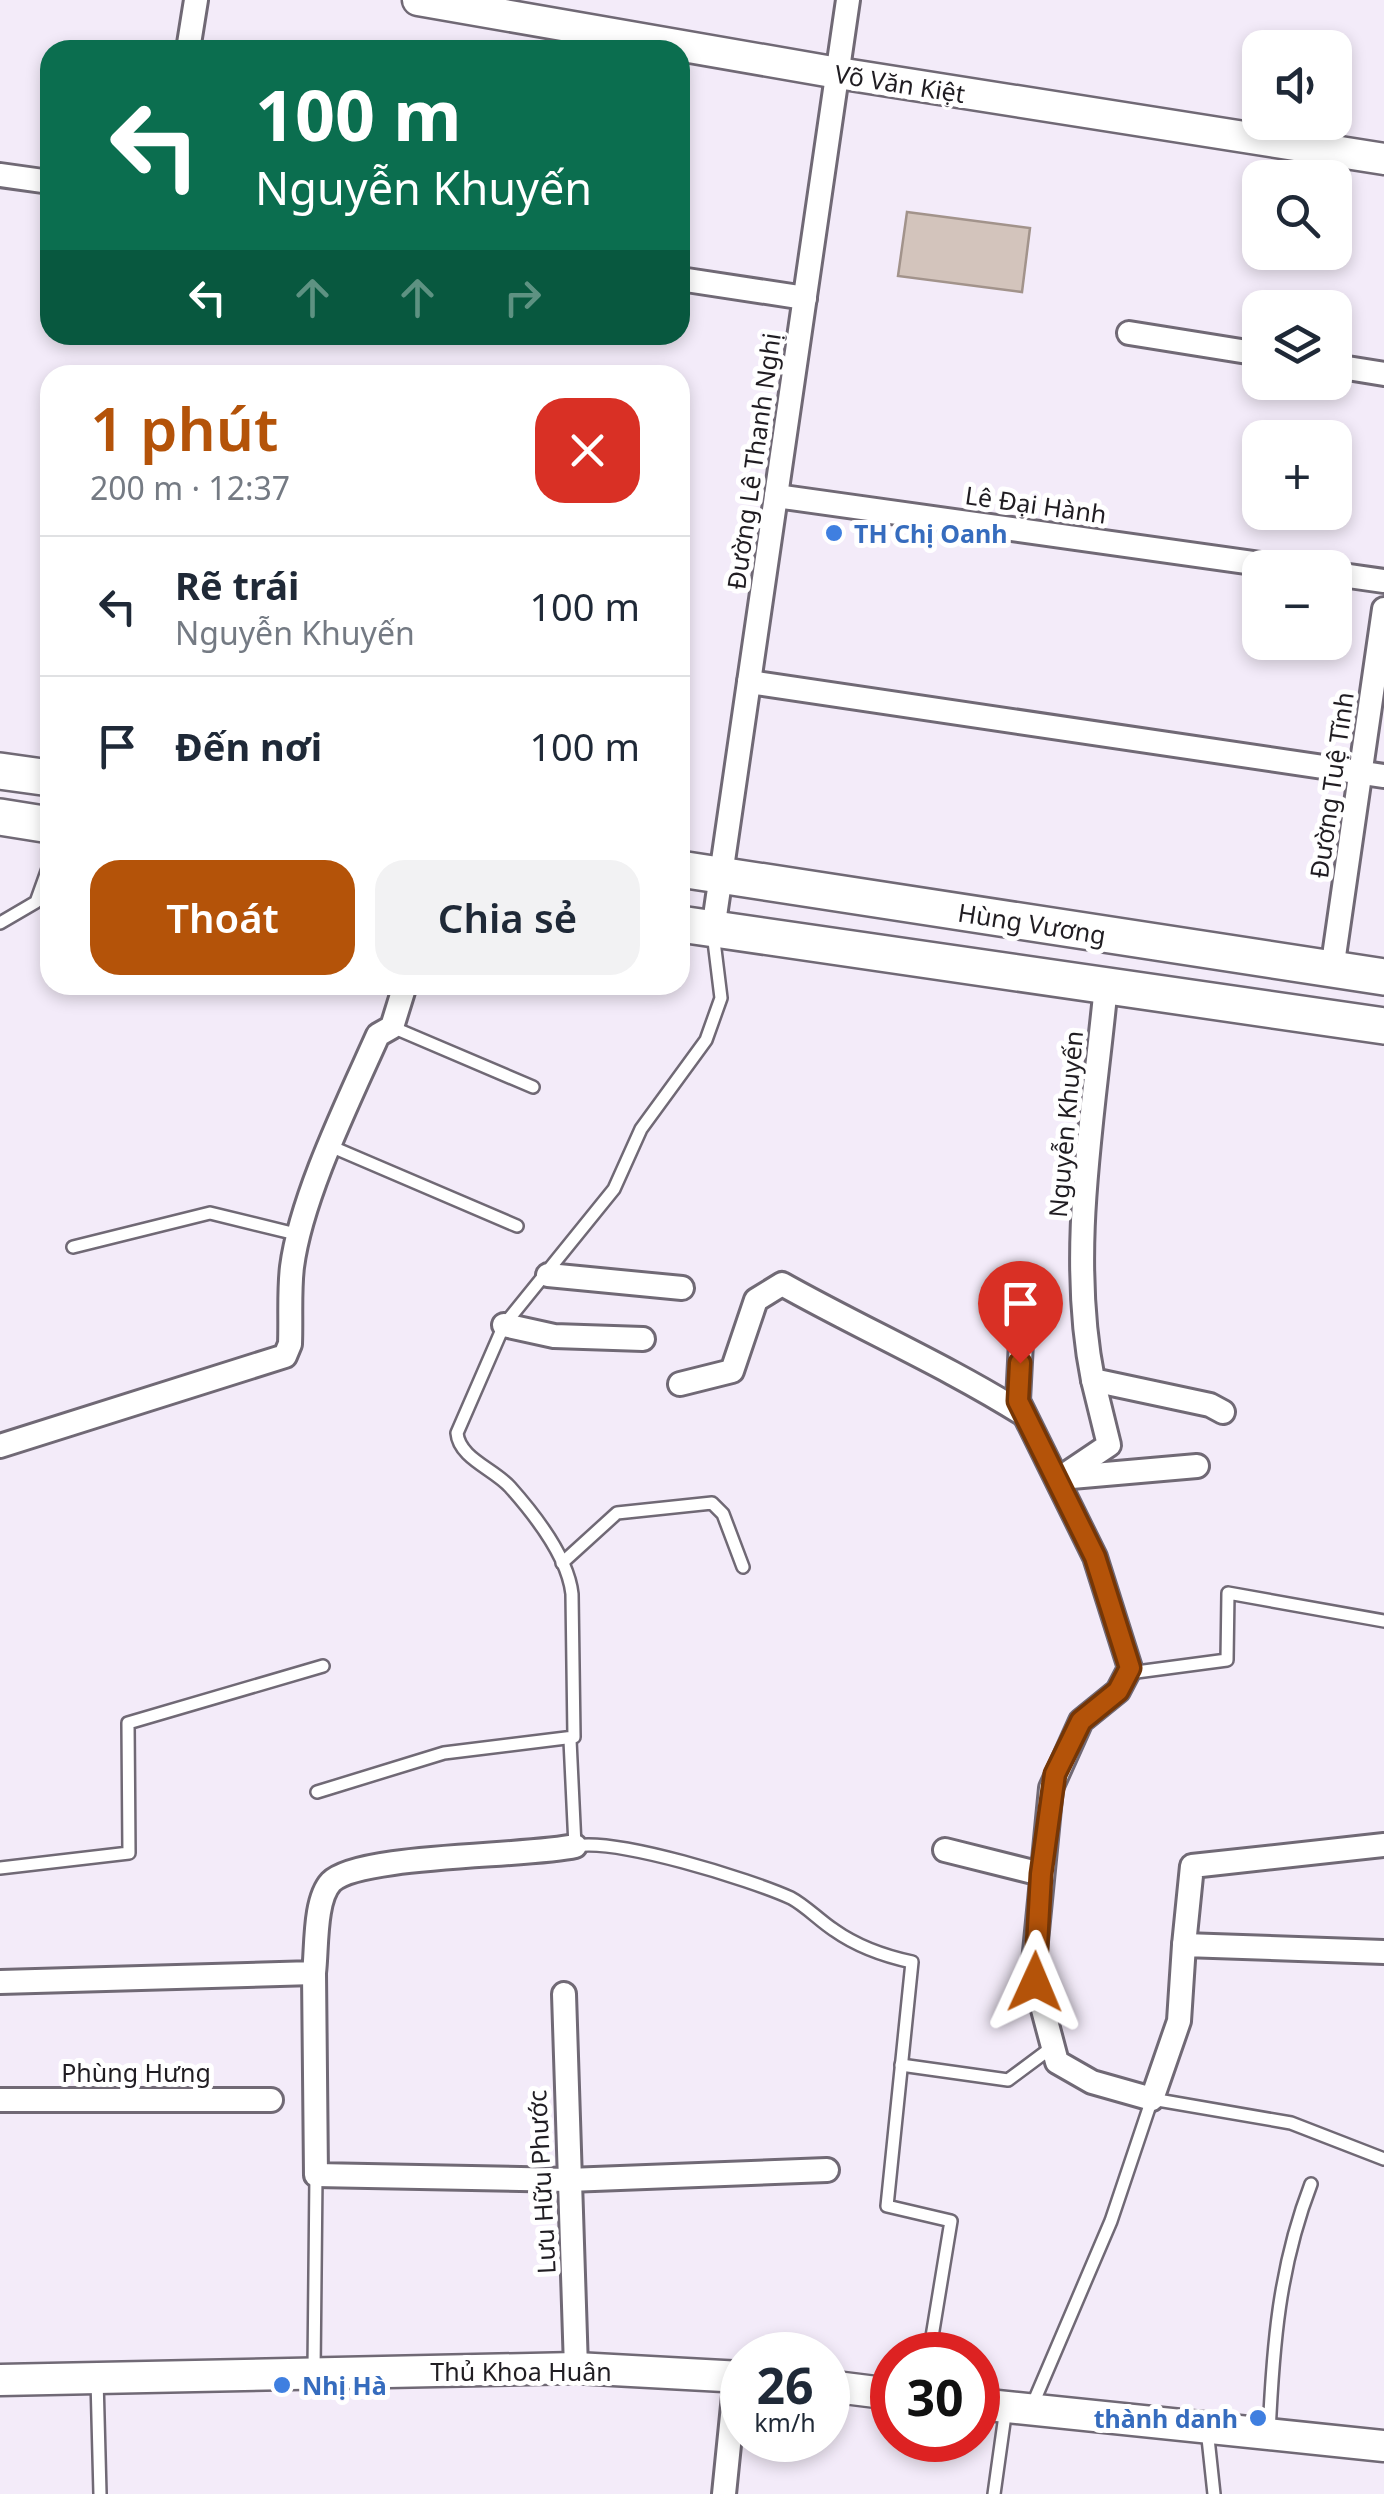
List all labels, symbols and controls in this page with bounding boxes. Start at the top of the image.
map controls [1242,30,1352,660]
button: sound [1242,30,1352,140]
street label: Võ Văn Kiệt [832,56,968,110]
text: 100 m [255,66,462,162]
icon: left [90,80,220,210]
text: Nguyễn Khuyến [255,157,592,218]
button: search [1242,160,1352,270]
icon: left [180,270,235,325]
icon: ahead [285,270,340,325]
icon: ahead [390,270,445,325]
icon: right [495,270,550,325]
button: layers [1242,290,1352,400]
street label: Đường Lê Thanh Nghị [718,331,788,591]
text: 1 phút [90,387,278,469]
button: close [535,398,640,503]
button: + [1242,420,1352,530]
text: 200 m · 12:37 [90,466,290,509]
street label: Lê Đại Hành [963,477,1109,531]
place label: TH Chị Oanh [854,516,1008,550]
marker: TH Chị Oanh [823,522,845,544]
button: − [1242,550,1352,660]
text: Rẽ trái [175,559,299,611]
icon: left [90,579,145,634]
text: 100 m [529,580,640,632]
text: Nguyễn Khuyến [175,611,415,654]
street label: Đường Tuệ Tĩnh [1301,690,1361,880]
icon: arrive [90,719,145,774]
text: Đến nơi [175,720,322,772]
text: 100 m [529,720,640,772]
button: Thoát [90,860,355,975]
button: Chia sẻ [375,860,640,975]
street label: Hùng Vương [956,895,1108,951]
street label: Nguyễn Khuyến [1040,1029,1090,1219]
pin [978,1261,1063,1364]
icon: arrive [993,1276,1048,1331]
position arrow [983,1930,1087,2034]
street label: Phùng Hưng [61,2055,211,2089]
street label: Lưu Hữu Phước [519,2089,563,2275]
speed limit sign: 30 [870,2332,1000,2462]
text: 26 [756,2351,814,2419]
street label: Thủ Khoa Huân [430,2354,612,2388]
place label: Nhị Hà [302,2368,387,2402]
marker: Nhị Hà [271,2374,293,2396]
place label: thành danh [1094,2401,1238,2435]
text: km/h [754,2405,816,2439]
marker: thành danh [1247,2407,1269,2429]

